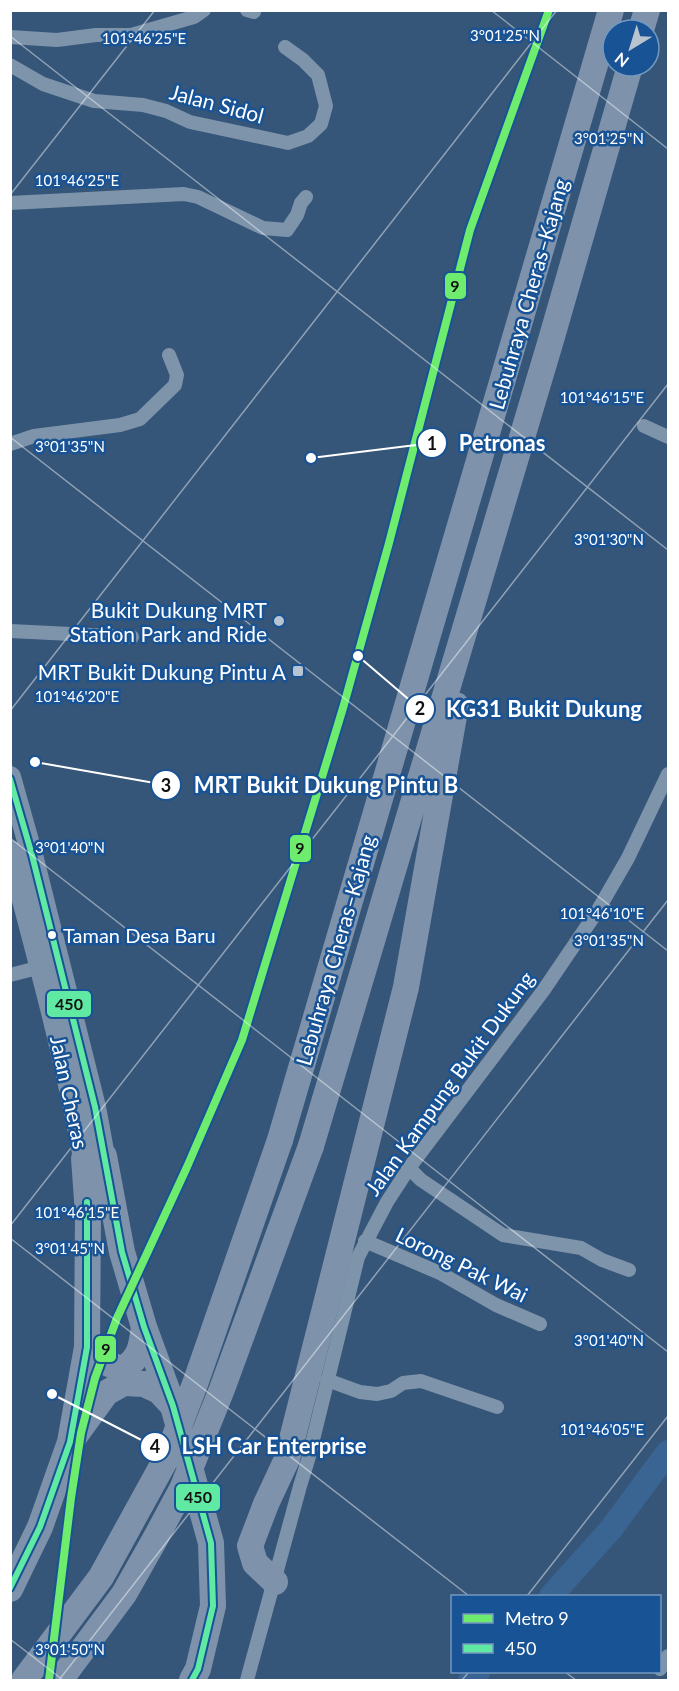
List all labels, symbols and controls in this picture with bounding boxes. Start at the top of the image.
north arrow [601,18,661,78]
text: 3°01'25"N [470,26,540,44]
text: 101°46'25"E [102,29,186,47]
text: N [611,49,632,71]
street label: Jalan Sidol [167,78,267,128]
text: 3°01'25"N [574,129,644,147]
text: 101°46'25"E [35,171,119,189]
street label: Lebuhraya Cheras–Kajang [483,176,573,412]
line badge: 9 [444,272,467,300]
text: 9 [450,276,460,295]
text: 101°46'15"E [560,388,644,406]
callout: Petronas [417,423,557,463]
text: Petronas [459,429,545,456]
text: 1 [427,432,437,454]
text: 3°01'35"N [35,437,105,455]
text: 3°01'30"N [574,530,644,548]
place label: Bukit Dukung MRT Station Park and Ride [70,597,268,646]
marker: Bukit Dukung MRT Station Park and Ride [272,614,286,628]
place label: MRT Bukit Dukung Pintu A [38,659,287,684]
marker: MRT Bukit Dukung Pintu A [291,664,305,678]
text: 101°46'20"E [35,687,119,705]
callout: KG31 Bukit Dukung [405,689,654,729]
text: KG31 Bukit Dukung [446,695,642,722]
text: 2 [415,697,425,719]
callout: MRT Bukit Dukung Pintu B [151,765,470,805]
text: MRT Bukit Dukung Pintu B [194,771,458,798]
text: 3 [161,774,171,796]
street label: Lebuhraya Cheras–Kajang [290,832,380,1068]
line badge: 9 [289,834,312,863]
text: 3°01'40"N [35,838,105,856]
text: 9 [295,838,305,857]
text: 101°46'10"E [560,904,644,922]
place label: Taman Desa Baru [63,923,216,947]
marker: Taman Desa Baru [46,929,58,941]
text: 3°01'35"N [574,931,644,949]
street label: Jalan Kampung Bukit Dukung [359,966,539,1200]
line badge: 450 [46,990,92,1018]
text: 450 [55,994,83,1013]
street label: Jalan Cheras [46,1033,94,1151]
text: 101°46'15"E [35,1203,119,1221]
street label: Lorong Pak Wai [392,1221,532,1307]
text: 3°01'45"N [35,1239,105,1257]
text: 3°01'40"N [574,1331,644,1349]
line badge: 9 [94,1335,117,1363]
text: 9 [101,1339,111,1358]
text: 101°46'05"E [560,1420,644,1438]
callout: LSH Car Enterprise [140,1427,379,1467]
text: LSH Car Enterprise [181,1432,367,1459]
text: 4 [150,1435,160,1457]
line badge: 450 [175,1483,221,1512]
text: 450 [184,1487,212,1506]
legend [451,1595,661,1673]
text: Metro 9 [505,1607,569,1629]
text: 450 [505,1637,536,1659]
text: 3°01'50"N [35,1640,105,1658]

